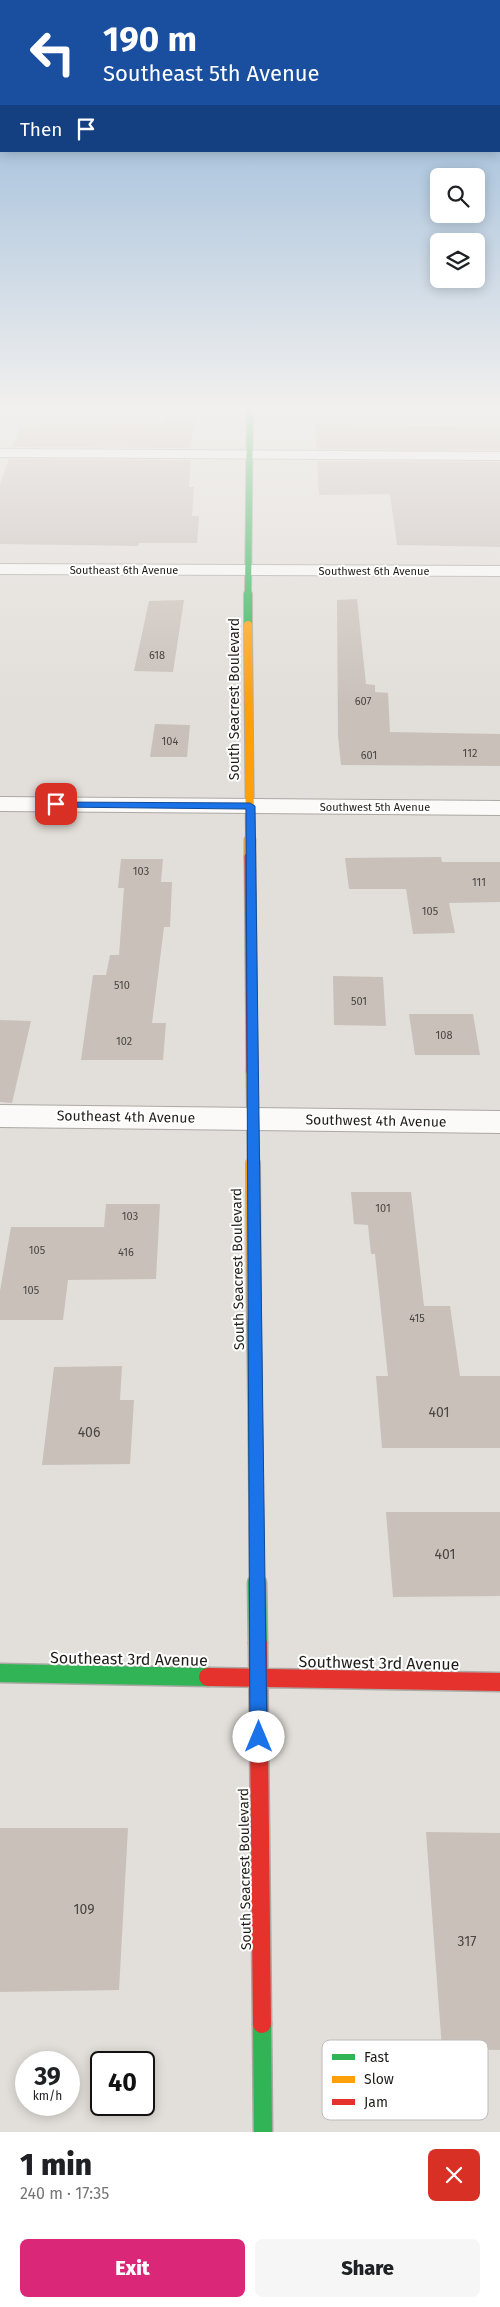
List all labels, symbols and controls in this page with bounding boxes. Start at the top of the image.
text: 190 m [103,18,197,60]
icon: left [20,20,85,85]
text: Southeast 5th Avenue [103,60,320,87]
icon: arrive [72,115,100,143]
text: Then [20,118,62,141]
map controls [430,168,485,288]
button: search [430,168,485,223]
button: layers [430,233,485,288]
street label: Southeast 6th Avenue [70,564,178,577]
street label: Southwest 6th Avenue [319,565,429,578]
street label: South Seacrest Boulevard [226,618,243,780]
house number: 618 [149,649,165,662]
house number: 607 [355,695,371,708]
house number: 104 [162,735,179,748]
house number: 112 [463,747,477,760]
house number: 601 [361,749,377,762]
pin [35,783,77,825]
icon: arrive [42,790,70,818]
street label: Southwest 5th Avenue [320,801,430,814]
house number: 103 [133,865,149,878]
house number: 111 [472,876,486,889]
house number: 105 [422,905,439,918]
house number: 510 [114,979,130,992]
house number: 501 [351,995,367,1008]
house number: 108 [436,1029,452,1042]
house number: 102 [116,1035,132,1048]
street label: Southeast 4th Avenue [57,1107,195,1127]
street label: Southwest 4th Avenue [305,1111,447,1131]
street label: South Seacrest Boulevard [228,1188,248,1350]
house number: 101 [375,1202,391,1215]
house number: 103 [122,1210,138,1223]
house number: 105 [29,1244,46,1257]
house number: 416 [118,1246,134,1259]
house number: 105 [23,1284,40,1297]
house number: 415 [409,1312,425,1325]
house number: 401 [429,1404,449,1421]
house number: 406 [78,1424,100,1441]
house number: 401 [435,1546,455,1563]
street label: Southeast 3rd Avenue [50,1648,208,1670]
street label: Southwest 3rd Avenue [298,1652,460,1674]
position arrow [232,1710,284,1762]
street label: South Seacrest Boulevard [235,1788,255,1950]
house number: 109 [73,1901,95,1918]
house number: 317 [458,1933,476,1950]
legend [322,2040,488,2120]
text: Fast [364,2049,390,2066]
speed limit sign: 40 [90,2051,155,2116]
text: 39 [34,2062,61,2092]
text: Slow [364,2071,394,2088]
text: km/h [33,2089,62,2103]
text: Jam [364,2094,388,2111]
text: 1 min [20,2147,92,2183]
button: close [428,2149,480,2201]
text: 240 m · 17:35 [20,2184,109,2203]
button: Exit [20,2239,245,2297]
button: Share [255,2239,480,2297]

